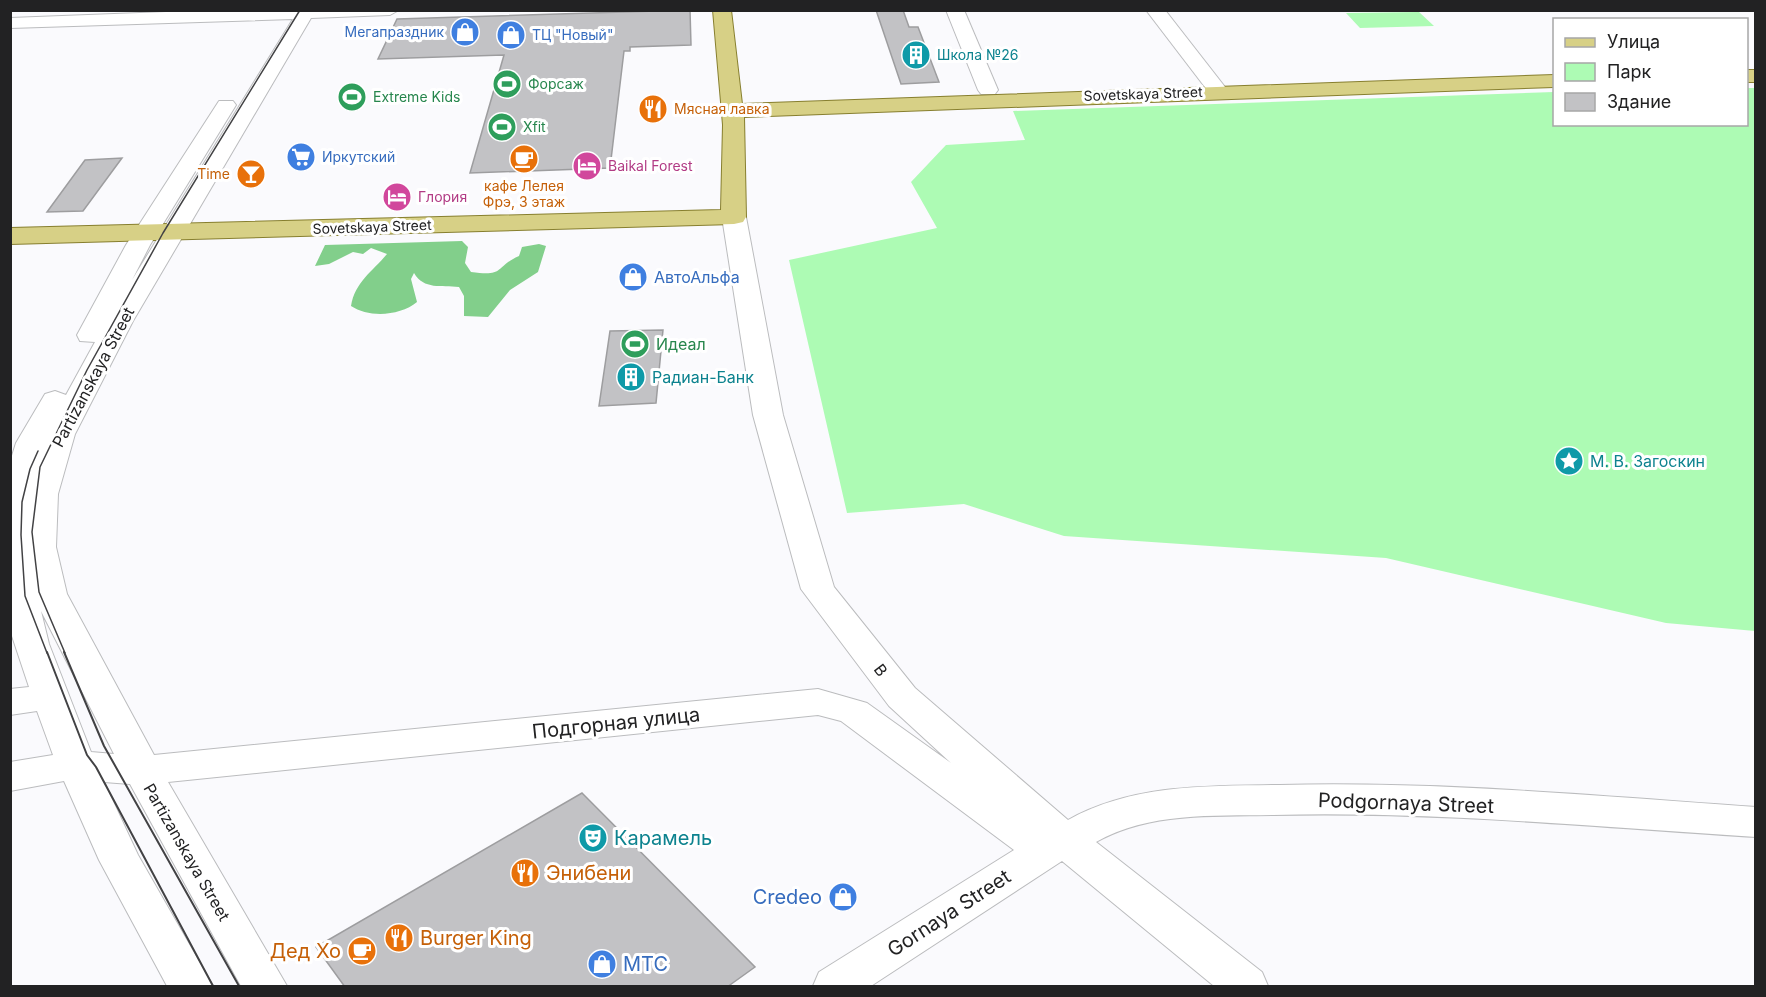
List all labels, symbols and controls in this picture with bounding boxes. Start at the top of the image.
shop icon: Мегапраздник [449,16,481,48]
legend [1553,18,1748,126]
shop icon: ТЦ "Новый" [495,19,527,51]
place label: Мегапраздник [345,23,444,40]
place label: ТЦ "Новый" [532,26,613,43]
text: Улица [1607,31,1660,52]
building icon: Школа №26 [900,39,932,71]
place label: Школа №26 [937,46,1018,63]
text: Парк [1607,61,1652,82]
sports icon: Форсаж [491,68,523,100]
place label: Форсаж [528,75,584,92]
sports icon: Extreme Kids [336,81,368,113]
street label: Sovetskaya Street [1083,83,1203,104]
place label: Extreme Kids [373,88,460,105]
text: Здание [1607,91,1671,112]
restaurant icon: Мясная лавка [637,93,669,125]
place label: Мясная лавка [674,100,770,117]
sports icon: Xfit [486,111,518,143]
place label: Xfit [523,118,546,135]
supermarket icon: Иркутский [285,141,317,173]
cafe icon: кафе Лелея Фрэ, 3 этаж [508,143,540,175]
place label: Иркутский [322,148,395,165]
hotel icon: Baikal Forest [571,150,603,182]
place label: Baikal Forest [608,157,693,174]
bar icon: Time [235,158,267,190]
place label: Time [197,165,230,182]
place label: кафе Лелея Фрэ, 3 этаж [483,177,565,210]
hotel icon: Глория [381,181,413,213]
place label: Глория [418,188,467,205]
street label: Sovetskaya Street [312,216,432,237]
shop icon: АвтоАльфа [617,261,649,293]
place label: АвтоАльфа [654,267,740,287]
street label: Partizanskaya Street [48,304,138,450]
sports icon: Идеал [619,328,651,360]
place label: Идеал [656,334,706,354]
building icon: Радиан-Банк [615,361,647,393]
place label: Радиан-Банк [652,367,754,387]
place icon: М. В. Загоскин [1553,445,1585,477]
place label: М. В. Загоскин [1590,451,1705,471]
street label: B [870,660,892,680]
street label: Подгорная улица [531,702,701,744]
street label: Partizanskaya Street [139,780,235,924]
street label: Podgornaya Street [1318,788,1495,818]
theatre icon: Карамель [577,822,609,854]
place label: Карамель [614,826,712,850]
restaurant icon: Энибени [509,857,541,889]
place label: Энибени [546,861,631,885]
street label: Gornaya Street [883,864,1015,962]
shop icon: Credeo [827,881,859,913]
place label: Credeo [753,885,822,909]
restaurant icon: Burger King [383,922,415,954]
place label: Burger King [420,926,532,950]
cafe icon: Дед Хо [346,935,378,967]
place label: Дед Хо [270,939,341,963]
shop icon: МТС [586,948,618,980]
place label: МТС [623,952,668,976]

